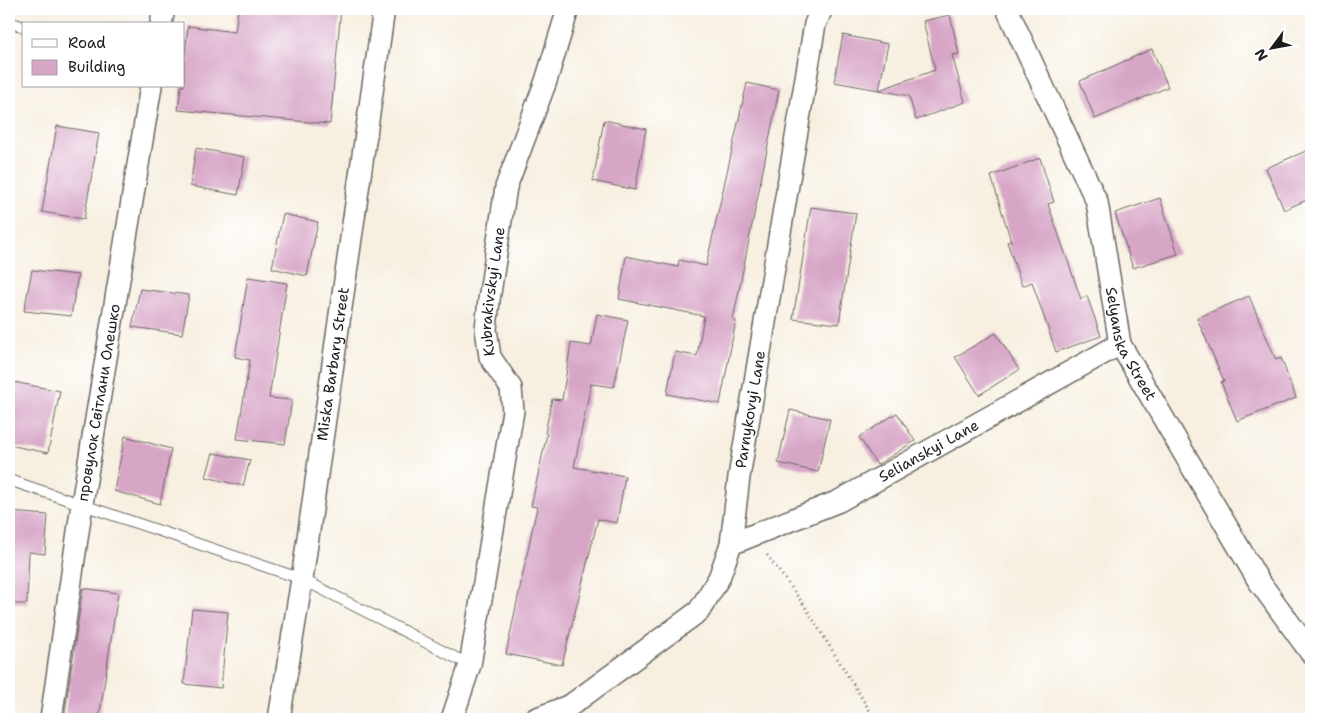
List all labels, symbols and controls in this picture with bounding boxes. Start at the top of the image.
legend [22,22,185,88]
north arrow [1248,22,1298,72]
text: Road [68,33,106,53]
text: N [1250,45,1272,64]
text: Building [68,57,125,77]
street label: Kubrakivskyi Lane [476,226,510,358]
street label: Miska Barbary Street [312,286,354,442]
street label: Selyanska Street [1101,286,1161,404]
street label: провулок Світлани Олешко [73,302,125,503]
street label: Parnykovyi Lane [731,349,770,470]
street label: Selianskyi Lane [875,415,982,487]

